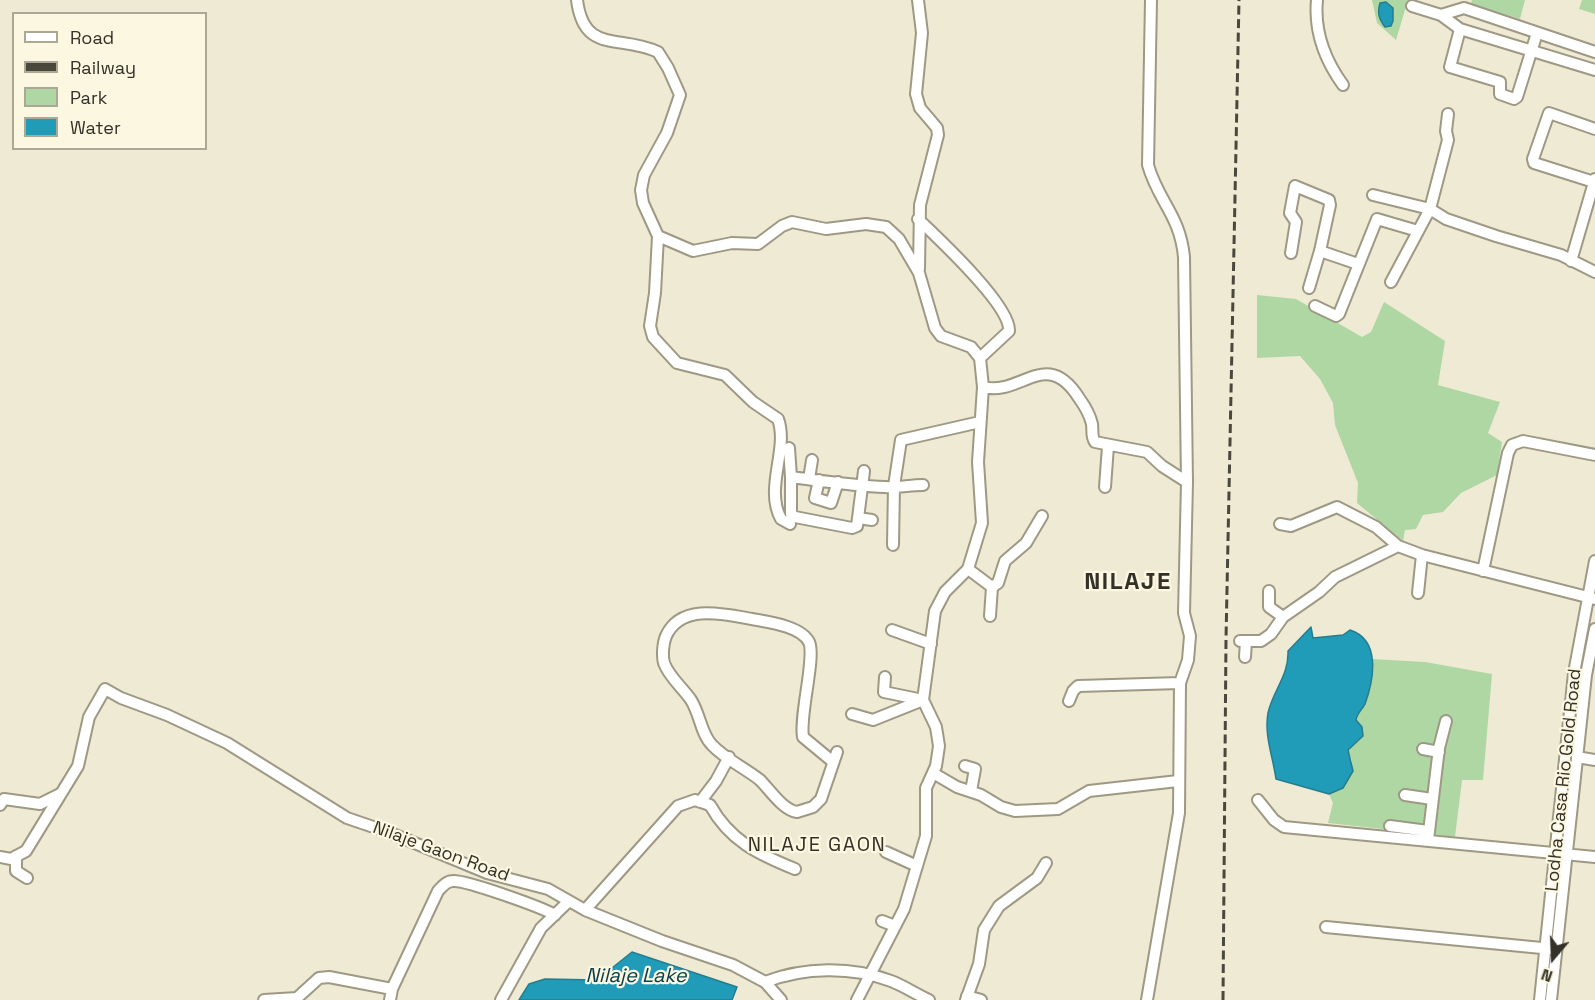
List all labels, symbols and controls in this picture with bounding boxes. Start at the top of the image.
legend [12,12,207,150]
text: Road [70,26,114,49]
text: Railway [70,56,136,79]
text: Park [70,86,107,109]
text: Water [70,116,121,139]
district label: NILAJE [1084,568,1172,596]
street label: Lodha Casa Rio Gold Road [1542,667,1586,893]
street label: Nilaje Gaon Road [370,817,512,887]
district label: NILAJE GAON [748,834,886,858]
north arrow [1523,928,1583,988]
text: N [1538,964,1555,987]
water label: Nilaje Lake [586,965,686,989]

